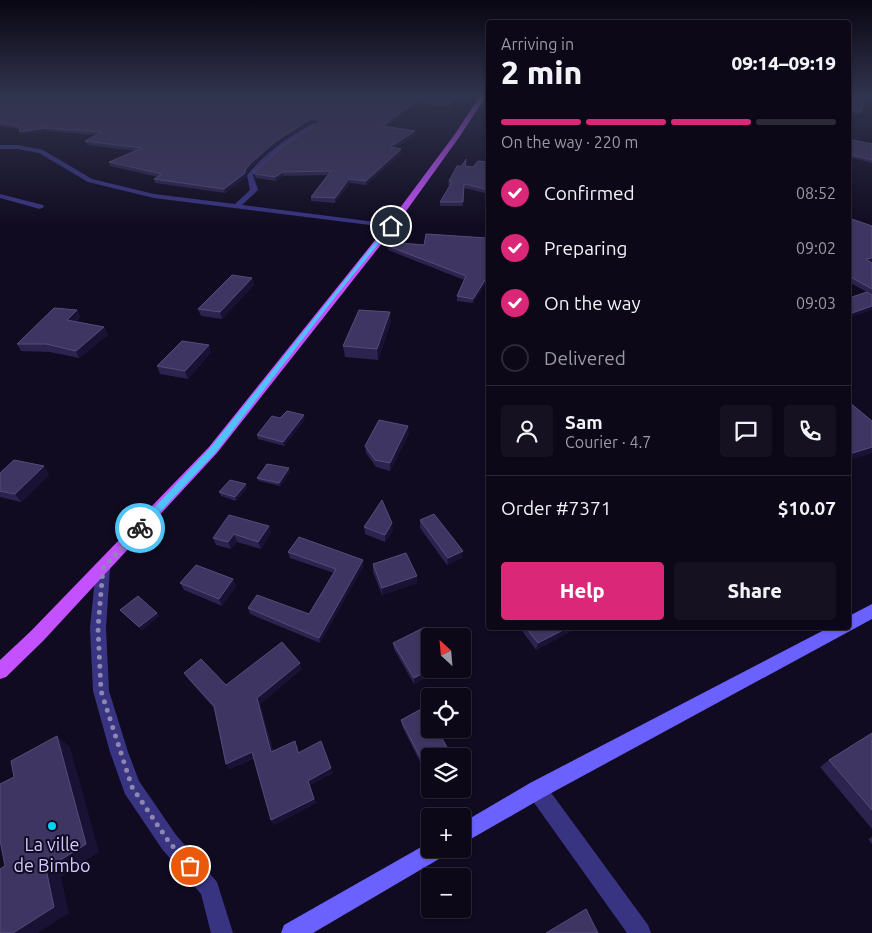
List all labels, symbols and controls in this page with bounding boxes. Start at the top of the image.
text: Arriving in [501,35,574,53]
text: 09:14–09:19 [731,52,836,74]
text: 2 min [501,54,582,90]
text: On the way · 220 m [501,133,638,151]
icon: check [501,179,529,207]
text: Confirmed [544,182,635,204]
text: 08:52 [796,184,836,202]
pin [370,205,412,247]
icon: home [377,212,405,240]
icon: check [501,234,529,262]
text: Preparing [544,237,628,259]
text: 09:02 [796,239,836,257]
icon: check [501,289,529,317]
text: On the way [544,292,641,314]
text: 09:03 [796,294,836,312]
text: Delivered [544,347,626,369]
button: person [501,405,553,457]
button: chat [720,405,772,457]
button: phone [784,405,836,457]
text: Sam [565,411,603,433]
text: Courier · 4.7 [565,433,651,451]
text: Order #7371 [501,497,611,519]
text: $10.07 [778,497,836,519]
courier [115,503,165,553]
icon: bike [126,514,154,542]
button: Help [501,562,664,620]
button: Share [674,562,836,620]
north arrow [421,628,471,678]
map controls [421,628,471,918]
button: locate [421,688,471,738]
button: layers [421,748,471,798]
button: + [421,808,471,858]
marker: La ville de Bimbo [46,820,58,832]
place label: La ville de Bimbo [14,834,91,875]
pin [169,845,211,887]
icon: bag [176,852,204,880]
button: − [421,868,471,918]

